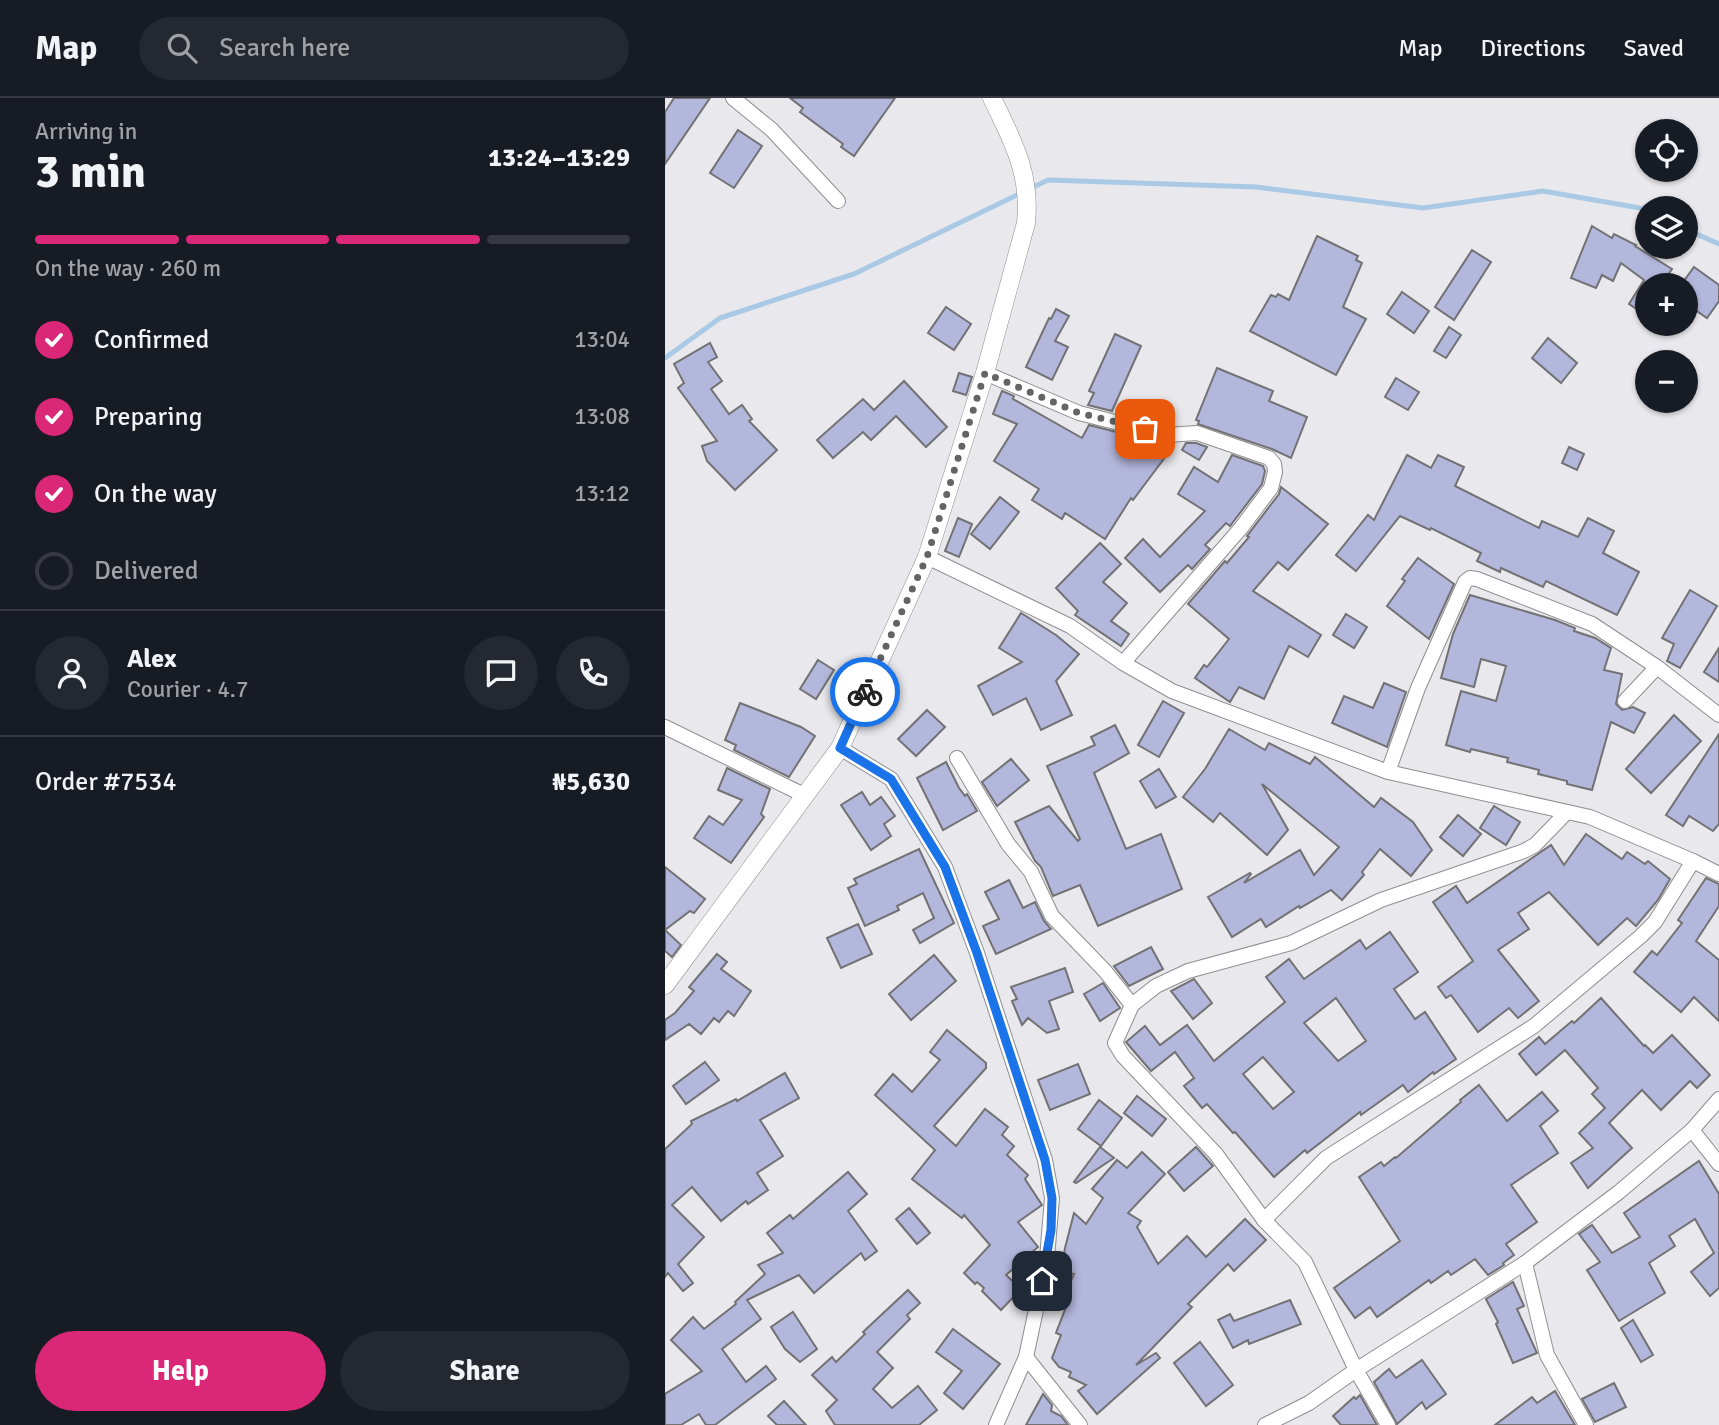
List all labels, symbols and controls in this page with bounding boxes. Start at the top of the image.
search box [139,17,629,80]
text: Map [35,28,97,69]
icon: search [163,29,201,67]
text: Search here [219,32,350,64]
text: Map [1398,33,1443,63]
text: Directions [1481,33,1586,63]
text: Saved [1624,33,1684,63]
text: Arriving in [35,117,137,146]
map controls [1635,119,1698,413]
button: locate [1635,119,1698,182]
text: 13:24–13:29 [488,142,630,174]
text: 3 min [35,144,146,200]
button: layers [1635,196,1698,259]
text: On the way · 260 m [35,254,221,283]
button: + [1635,273,1698,336]
icon: check [35,321,73,359]
text: Confirmed [94,324,209,356]
text: 13:04 [574,325,630,354]
button: − [1635,350,1698,413]
icon: check [35,398,73,436]
pin [1115,399,1175,459]
text: Preparing [94,401,202,433]
text: 13:08 [574,402,630,431]
icon: bag [1126,410,1164,448]
icon: check [35,475,73,513]
text: On the way [94,478,217,510]
text: 13:12 [574,479,630,508]
text: Delivered [94,555,199,587]
button: person [35,636,109,710]
button: chat [464,636,538,710]
button: phone [556,636,630,710]
text: Alex [127,643,177,675]
courier [830,657,900,727]
icon: bike [846,673,884,711]
text: Courier · 4.7 [127,675,248,704]
text: Order #7534 [35,766,176,798]
text: ₦5,630 [552,766,630,798]
pin [1012,1251,1072,1311]
icon: home [1023,1262,1061,1300]
button: Help [35,1331,326,1411]
button: Share [340,1331,630,1411]

